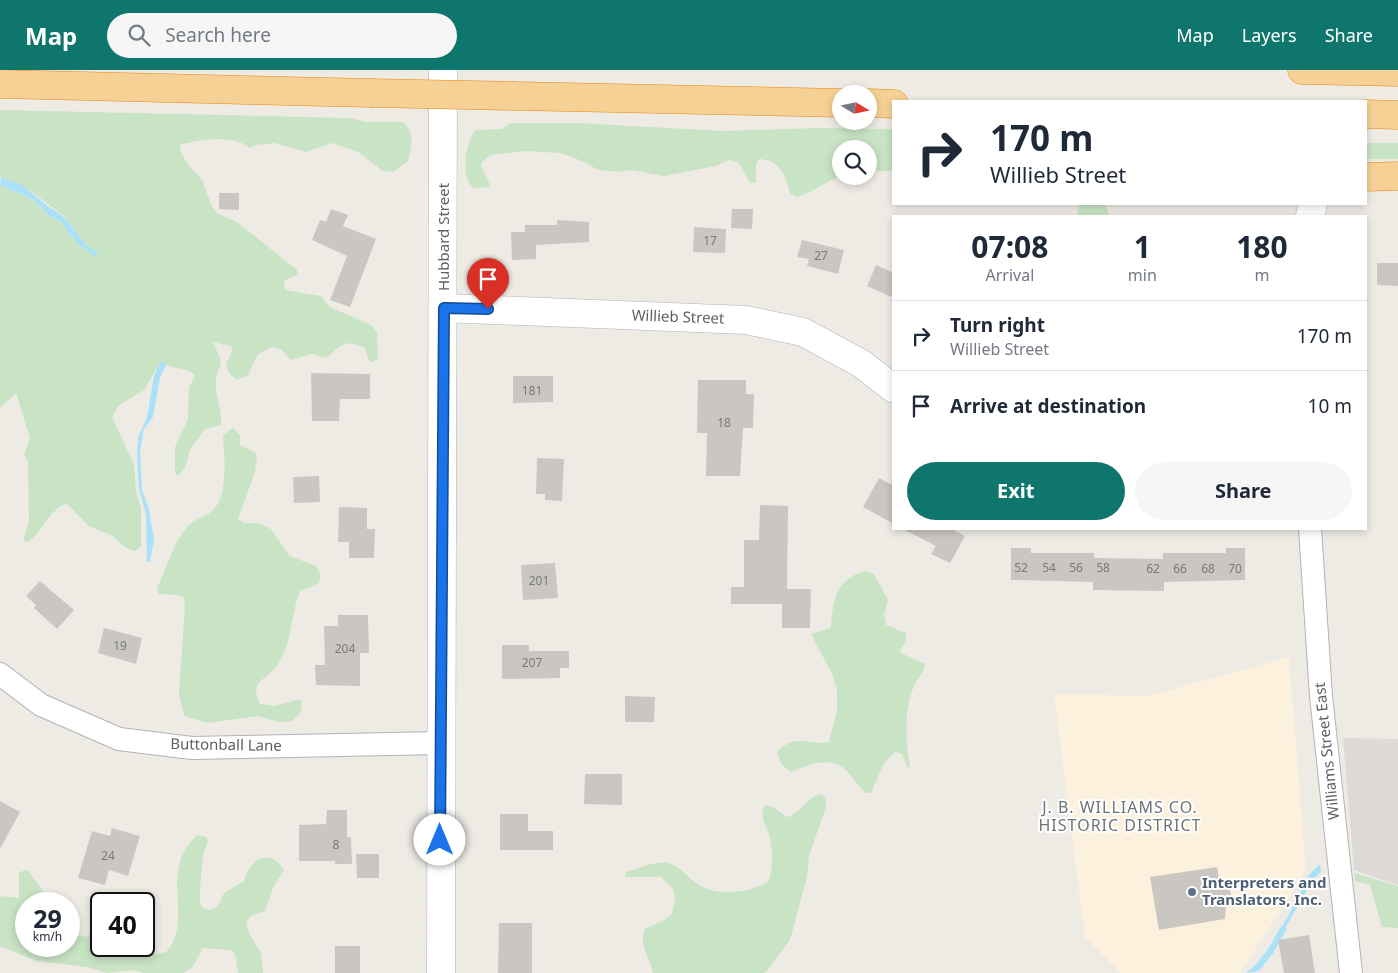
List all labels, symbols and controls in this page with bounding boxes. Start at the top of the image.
search box [107,13,457,58]
text: Map [25,19,77,52]
icon: search [125,21,153,49]
text: Search here [165,22,271,48]
text: Map [1176,23,1214,47]
text: Layers [1242,23,1297,47]
text: Share [1325,23,1373,47]
north arrow [832,85,878,130]
map controls [832,85,877,185]
text: 170 m [990,114,1093,161]
icon: right [907,120,972,185]
button: search [832,140,877,185]
text: Willieb Street [990,159,1126,189]
street label: Hubbard Street [433,182,453,291]
text: 07:08 [971,226,1048,267]
text: 1 [1134,226,1151,267]
text: 180 [1236,226,1288,267]
house number: 17 [703,232,717,249]
house number: 27 [814,247,828,264]
pin [467,258,509,309]
text: Arrival [985,264,1034,286]
text: min [1128,264,1157,286]
text: m [1254,264,1269,286]
icon: arrive [474,265,502,293]
street label: Willieb Street [631,304,725,328]
text: Turn right [950,312,1045,338]
icon: right [907,322,935,350]
text: 170 m [1297,323,1352,349]
text: Willieb Street [950,338,1049,360]
house number: 181 [522,382,542,399]
icon: arrive [907,392,935,420]
text: Arrive at destination [950,393,1146,419]
text: 10 m [1308,393,1352,419]
house number: 18 [717,414,731,431]
button: Exit [907,462,1125,520]
button: Share [1135,462,1352,520]
house number: 52 [1014,559,1028,576]
house number: 54 [1042,559,1056,576]
house number: 56 [1069,559,1083,576]
house number: 58 [1096,559,1110,576]
house number: 62 [1146,560,1160,577]
house number: 66 [1173,560,1187,577]
house number: 68 [1201,560,1215,577]
house number: 70 [1228,560,1242,577]
house number: 201 [529,572,549,589]
house number: 19 [113,637,127,654]
house number: 204 [335,640,355,657]
house number: 207 [522,654,542,671]
street label: Williams Street East [1309,681,1343,821]
street label: Buttonball Lane [170,733,282,755]
district label: J. B. WILLIAMS CO. HISTORIC DISTRICT [1039,796,1201,836]
position arrow [413,813,465,865]
house number: 8 [333,836,340,853]
house number: 24 [101,847,115,864]
place label: Interpreters and Translators, Inc. [1202,872,1326,909]
marker: Interpreters and Translators, Inc. [1186,886,1198,898]
speed limit sign: 40 [90,892,155,957]
text: 29 [33,901,62,935]
text: km/h [33,928,62,945]

